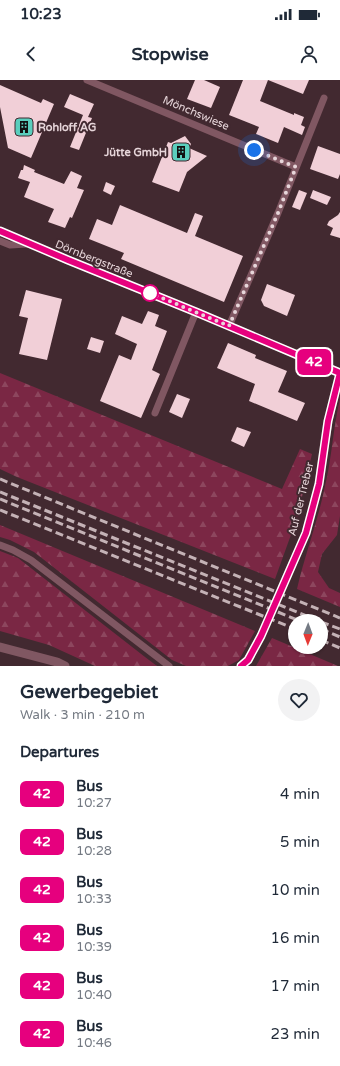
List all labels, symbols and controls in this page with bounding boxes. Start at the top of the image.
text: 10:23 [20,5,62,23]
icon: back [20,43,42,65]
text: Stopwise [131,43,209,65]
icon: person [298,43,320,65]
street label: Mönchswiese [161,93,231,133]
building icon: Rohloff AG [13,116,35,138]
place label: Rohloff AG [38,121,96,134]
your location [244,140,264,160]
building icon: Jütte GmbH [170,141,192,163]
place label: Jütte GmbH [103,146,167,159]
street label: Dörnbergstraße [53,238,135,280]
unlabelled marker [141,284,159,302]
line badge: 42 [296,349,332,375]
text: 42 [305,353,323,370]
street label: Auf der Treber [286,460,317,537]
north arrow [288,614,328,654]
map controls [288,614,328,654]
button: heart [278,679,320,721]
text: Gewerbegebiet [20,681,158,703]
text: Walk · 3 min · 210 m [20,707,145,723]
text: Departures [20,743,99,761]
text: Bus [76,777,103,795]
text: 42 [33,785,51,802]
text: 4 min [280,785,320,803]
text: 10:27 [76,795,112,811]
text: Bus [76,825,103,843]
text: 42 [33,833,51,850]
text: 5 min [280,833,320,851]
text: 10:28 [76,843,112,859]
text: Bus [76,873,103,891]
text: 42 [33,881,51,898]
text: 10 min [271,881,320,899]
text: 10:33 [76,891,112,907]
text: Bus [76,921,103,939]
text: 42 [33,929,51,946]
text: 16 min [271,929,320,947]
text: 10:39 [76,939,112,955]
text: Bus [76,969,103,987]
text: 42 [33,977,51,994]
text: 17 min [271,977,320,995]
text: 10:40 [76,987,112,1003]
text: Bus [76,1017,103,1035]
text: 42 [33,1025,51,1042]
text: 23 min [271,1025,320,1043]
text: 10:46 [76,1035,112,1051]

